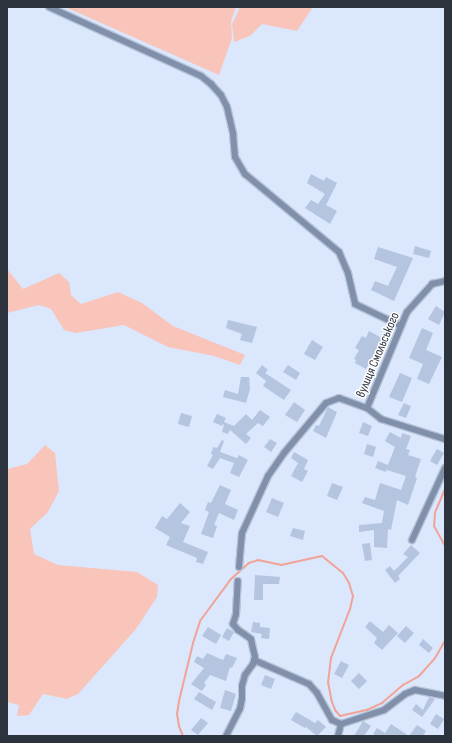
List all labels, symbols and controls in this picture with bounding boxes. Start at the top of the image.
street label: вулиця Смольського [353,310,403,400]

